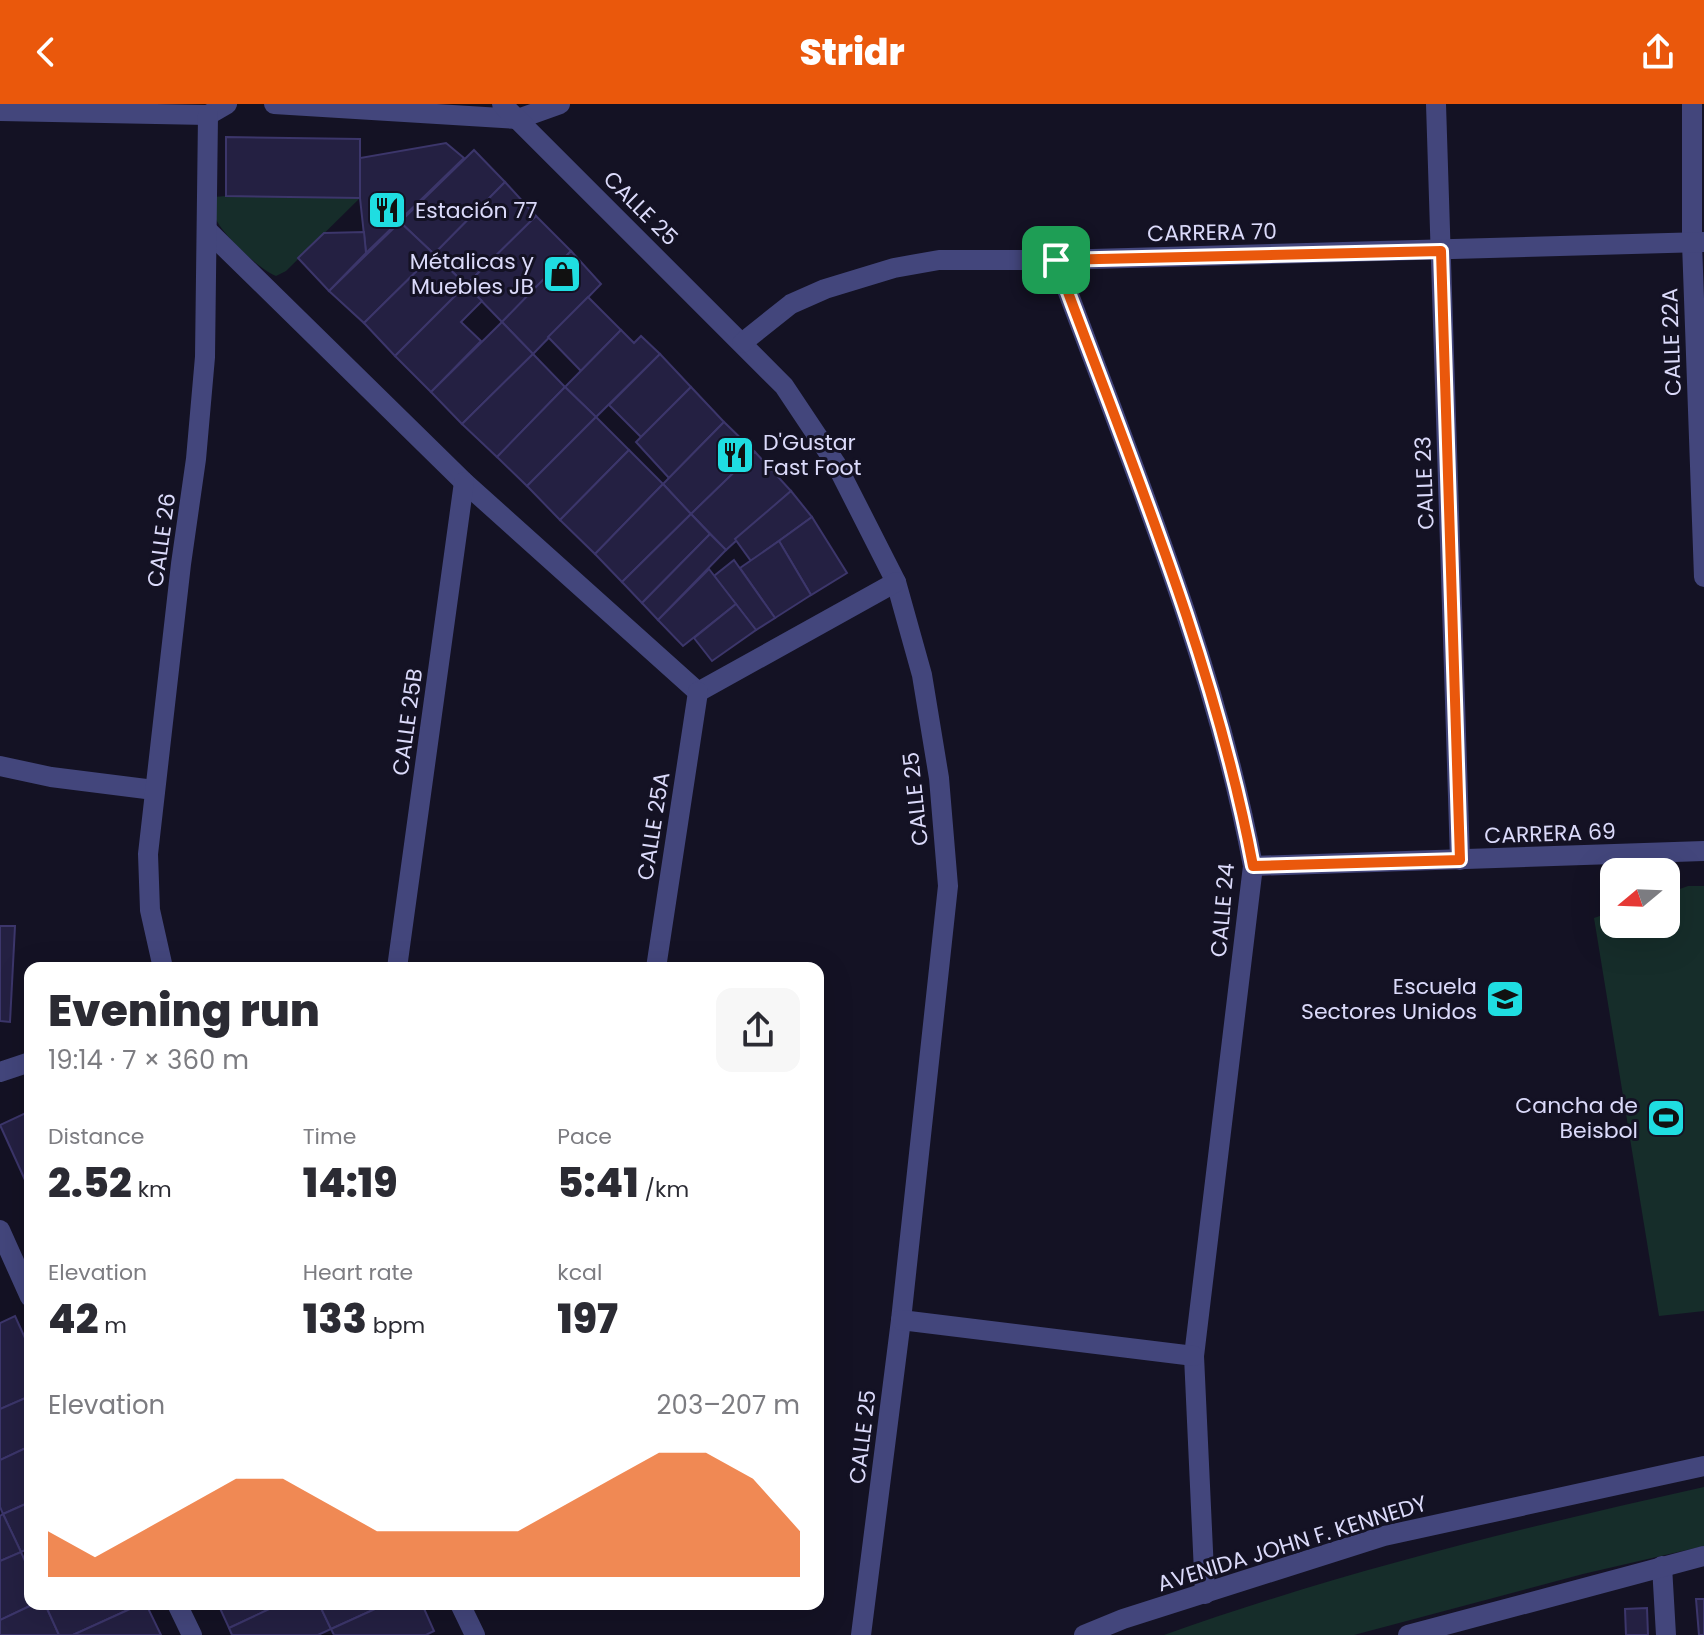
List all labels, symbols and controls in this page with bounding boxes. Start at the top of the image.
text: Stridr [799,27,905,78]
icon: back [24,30,68,74]
icon: share [1636,30,1680,74]
street label: CALLE 25 [596,164,685,253]
restaurant icon: Estación 77 [366,189,408,231]
place label: Estación 77 [415,195,537,226]
street label: CARRERA 70 [1147,216,1277,249]
pin [1022,226,1090,294]
icon: arrive [1034,238,1078,282]
place label: Métalicas y Muebles JB [410,246,535,302]
shop icon: Métalicas y Muebles JB [541,253,583,295]
street label: CALLE 22A [1654,287,1689,397]
place label: D'Gustar Fast Foot [763,427,862,483]
restaurant icon: D'Gustar Fast Foot [714,434,756,476]
street label: CALLE 23 [1407,436,1442,530]
street label: CALLE 26 [140,491,183,589]
street label: CALLE 25B [385,666,430,778]
street label: CALLE 25 [895,750,936,848]
street label: CALLE 25A [630,770,677,882]
street label: CARRERA 69 [1484,816,1616,851]
north arrow [1600,858,1680,938]
map controls [1600,858,1680,938]
street label: CALLE 24 [1203,861,1242,958]
place label: Escuela Sectores Unidos [1301,971,1477,1027]
school or university icon: Escuela Sectores Unidos [1484,978,1526,1020]
text: Evening run [48,980,320,1041]
button: share [716,988,800,1072]
text: 19:14 · 7 × 360 m [48,1042,249,1078]
place label: Cancha de Beisbol [1515,1090,1638,1146]
sports icon: Cancha de Beisbol [1645,1097,1687,1139]
text: Distance [48,1121,144,1152]
text: Time [303,1121,356,1152]
text: Pace [557,1121,612,1152]
text: 2.52 [48,1155,132,1211]
text: 14:19 [303,1155,398,1211]
text: 5:41 [557,1155,639,1211]
text: km [132,1174,172,1205]
text: /km [639,1174,689,1205]
text: Elevation [48,1257,147,1288]
text: Heart rate [303,1257,413,1288]
text: kcal [557,1257,602,1288]
text: 42 [48,1291,98,1347]
text: 133 [303,1291,367,1347]
text: 197 [557,1291,618,1347]
text: m [98,1310,127,1341]
text: bpm [367,1310,425,1341]
text: Elevation [48,1387,165,1423]
text: 203–207 m [657,1387,800,1423]
street label: CALLE 25 [841,1388,884,1486]
street label: AVENIDA JOHN F. KENNEDY [1154,1488,1431,1599]

